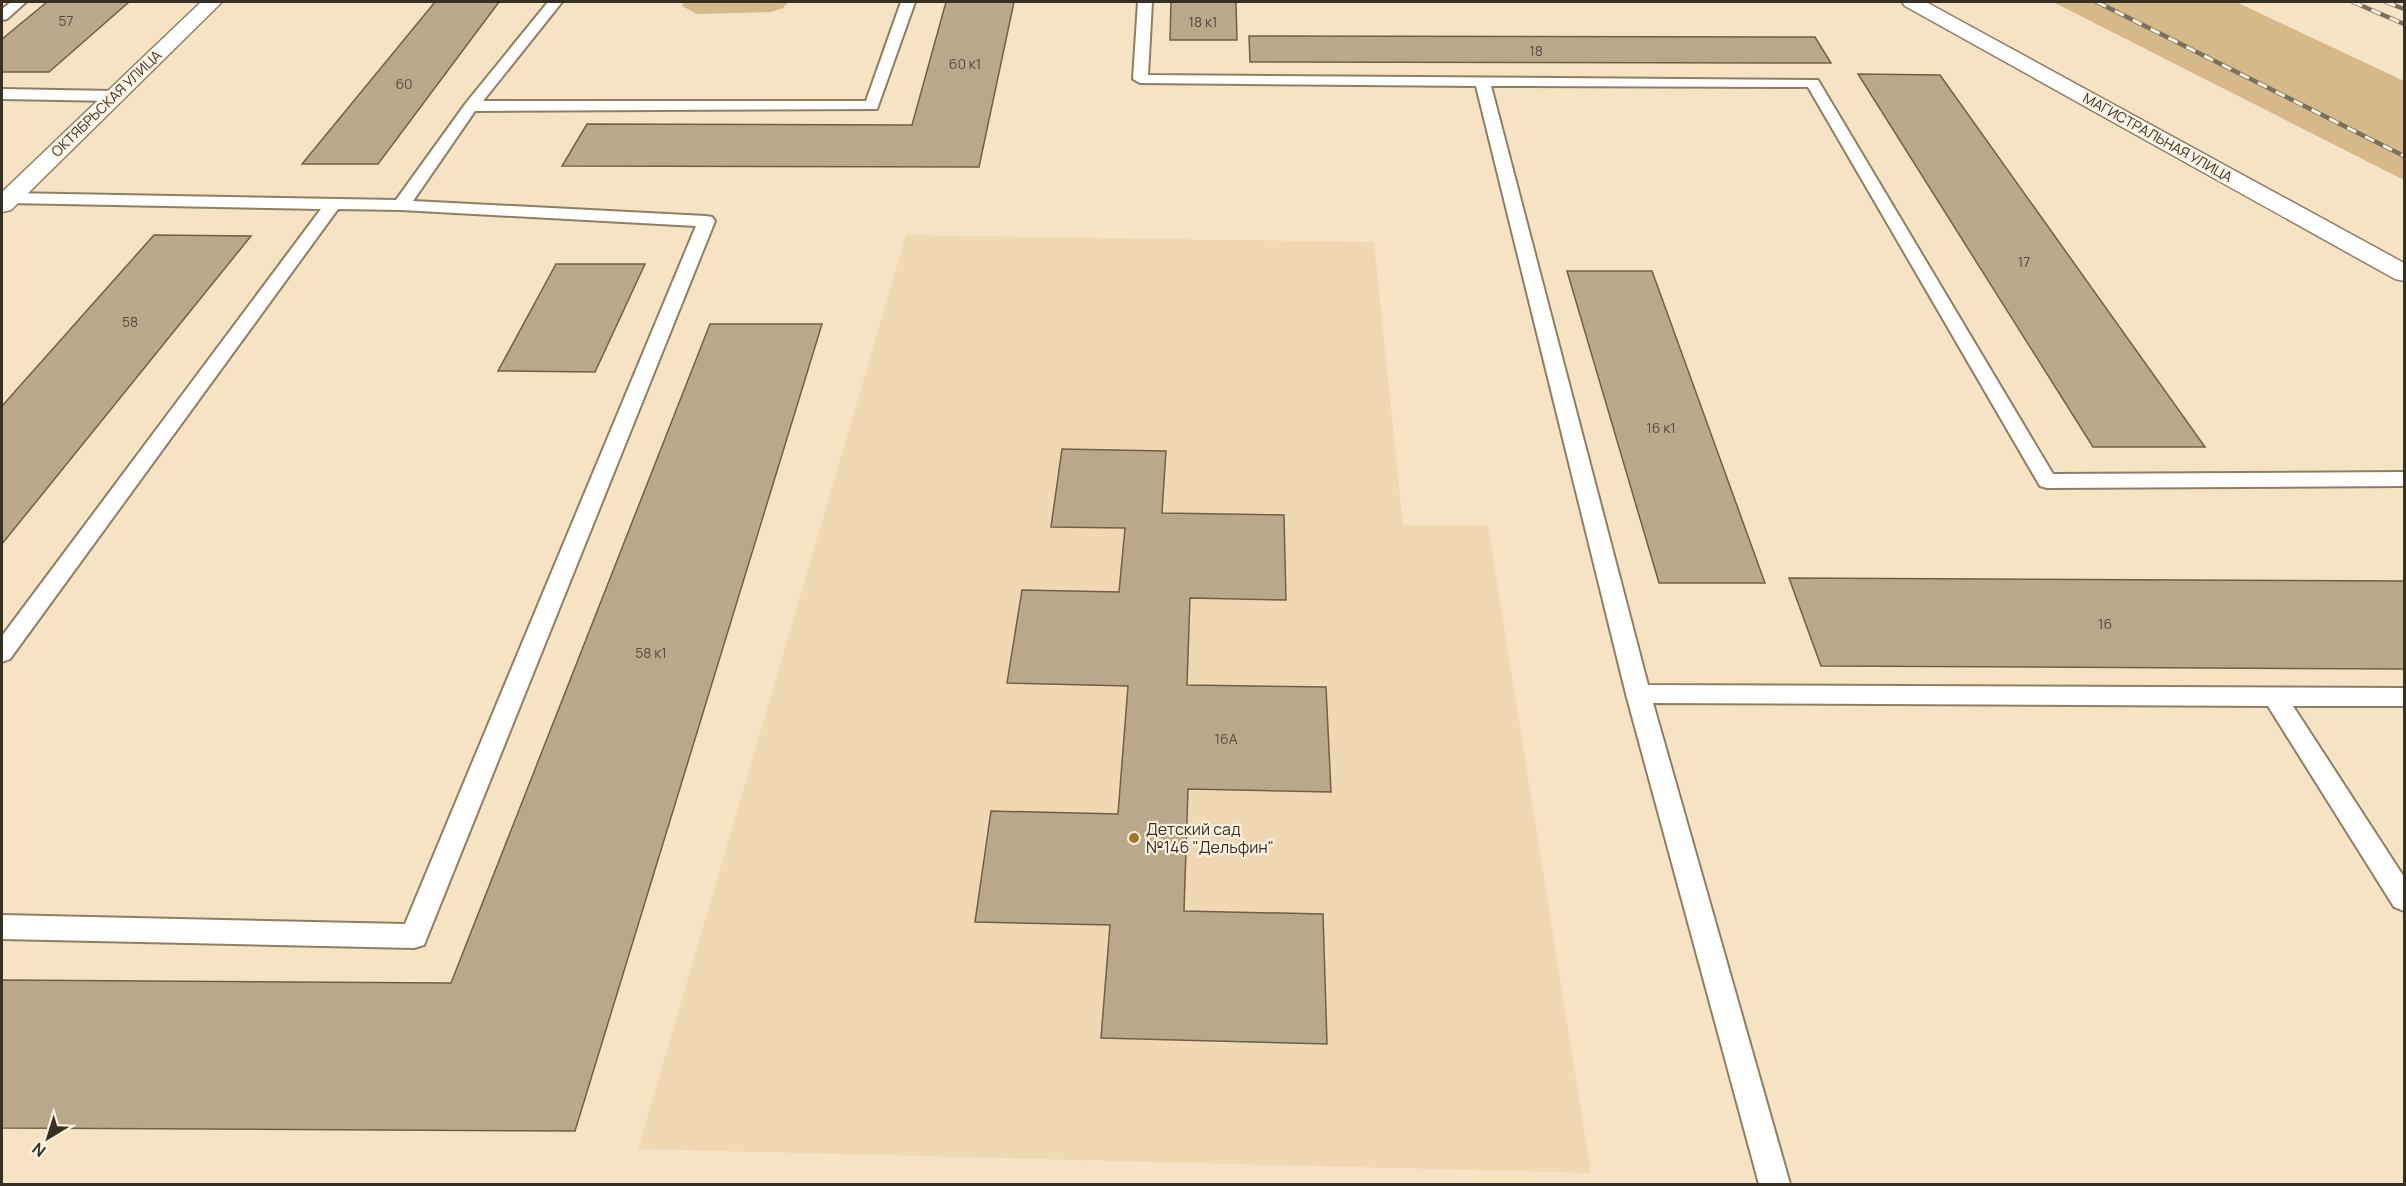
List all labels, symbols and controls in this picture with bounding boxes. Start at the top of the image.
house number: 57 [58,11,74,30]
house number: 18 к1 [1189,12,1217,31]
house number: 18 [1529,41,1543,60]
street label: ОКТЯБРЬСКАЯ УЛИЦА [47,45,165,161]
house number: 60 к1 [949,54,981,73]
house number: 60 [395,74,413,93]
street label: МАГИСТРАЛЬНАЯ УЛИЦА [2080,88,2236,186]
house number: 17 [2018,252,2030,271]
house number: 58 [122,312,138,331]
house number: 16 к1 [1646,418,1676,437]
house number: 16 [2098,614,2112,633]
house number: 58 к1 [635,643,667,662]
house number: 16А [1214,729,1238,748]
place label: Детский сад №146 "Дельфин" [1146,818,1274,858]
marker: Детский сад №146 "Дельфин" [1127,831,1141,845]
north arrow [18,1108,78,1168]
text: N [27,1138,50,1162]

